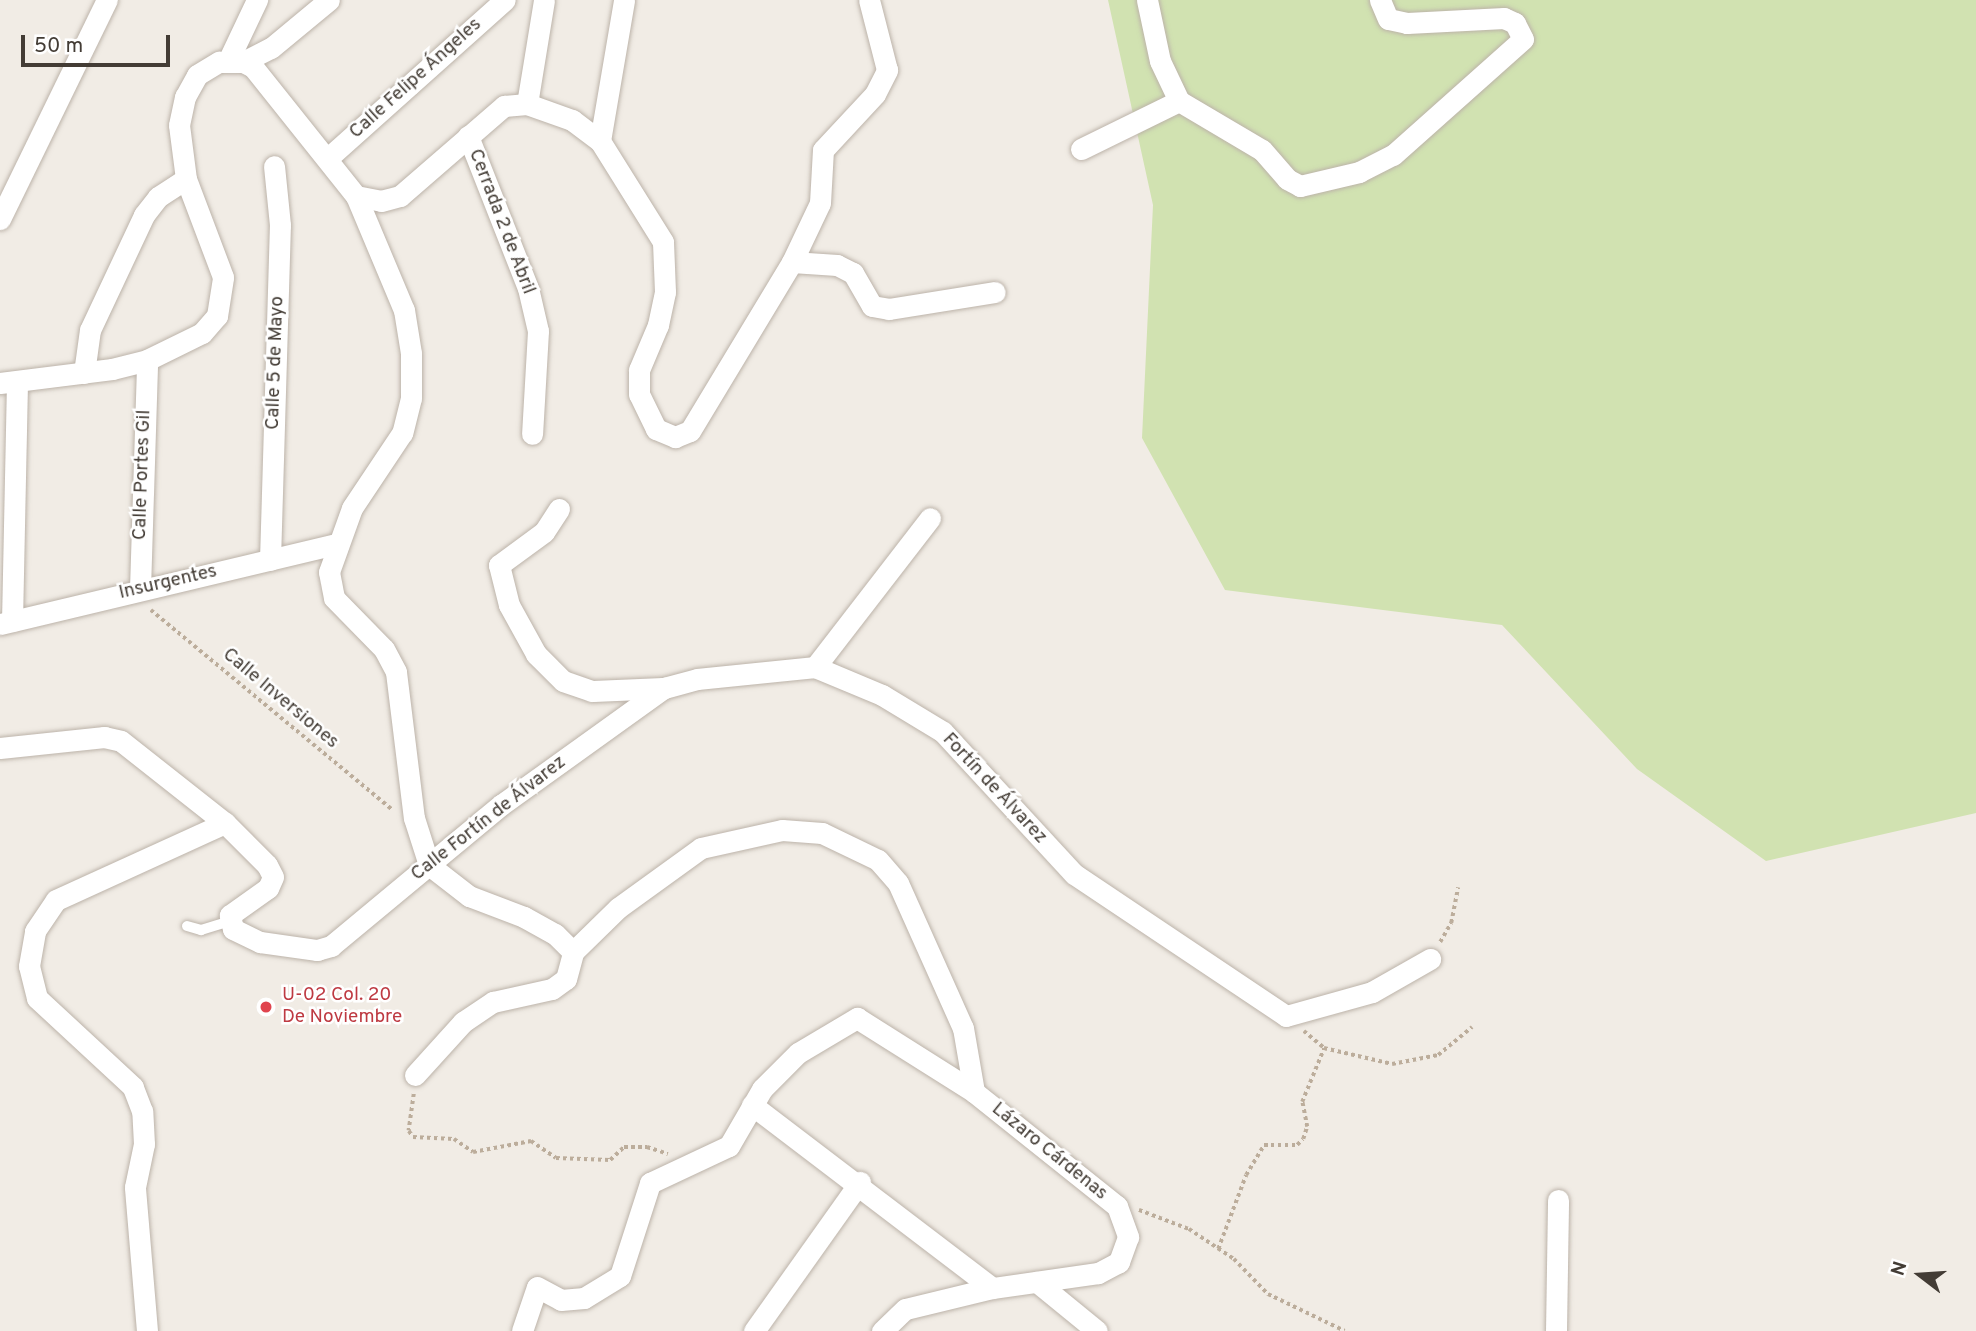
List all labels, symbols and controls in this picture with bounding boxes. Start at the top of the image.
street label: Calle Felipe Ángeles [345,13,487,145]
scale bar [24,21,173,65]
text: 50 m [34,33,83,60]
street label: Cerrada 2 de Abril [463,146,539,298]
street label: Calle 5 de Mayo [262,296,290,430]
street label: Calle Portes Gil [129,409,157,541]
street label: Insurgentes [117,561,219,605]
street label: Calle Inversiones [217,644,343,754]
street label: Fortín de Álvarez [937,729,1051,849]
street label: Calle Fortín de Álvarez [407,751,571,887]
place label: U-02 Col. 20 De Noviembre [282,985,402,1029]
marker: U-02 Col. 20 De Noviembre [256,997,276,1017]
street label: Lázaro Cárdenas [986,1098,1112,1206]
north arrow [1885,1240,1955,1310]
text: N [1886,1259,1913,1279]

